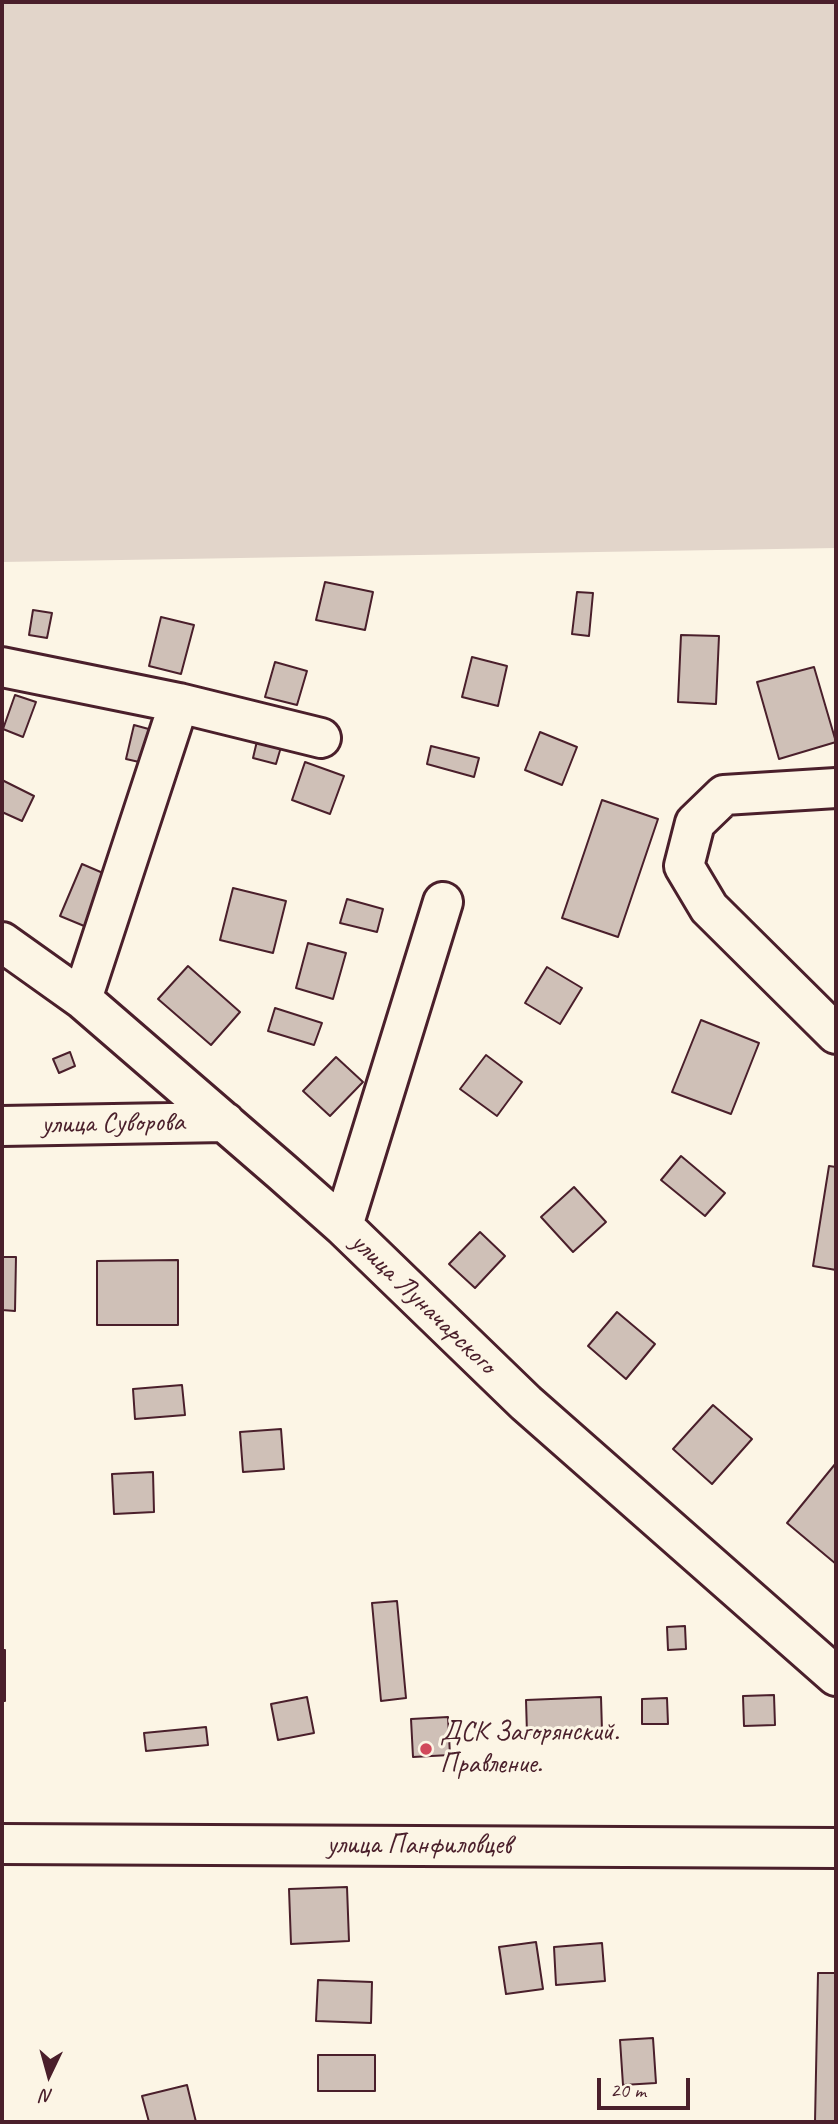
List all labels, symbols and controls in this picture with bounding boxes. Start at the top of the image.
street label: улица Суворова [41,1106,185,1142]
street label: улица Луначарского [343,1226,503,1382]
place label: ДСК Загорянский. Правление. [440,1716,619,1782]
marker: ДСК Загорянский. Правление. [418,1741,434,1757]
street label: улица Панфиловцев [327,1829,511,1863]
north arrow [14,2040,84,2110]
scale bar [600,2064,693,2108]
text: 20 m [610,2077,646,2103]
text: N [40,2083,54,2108]

